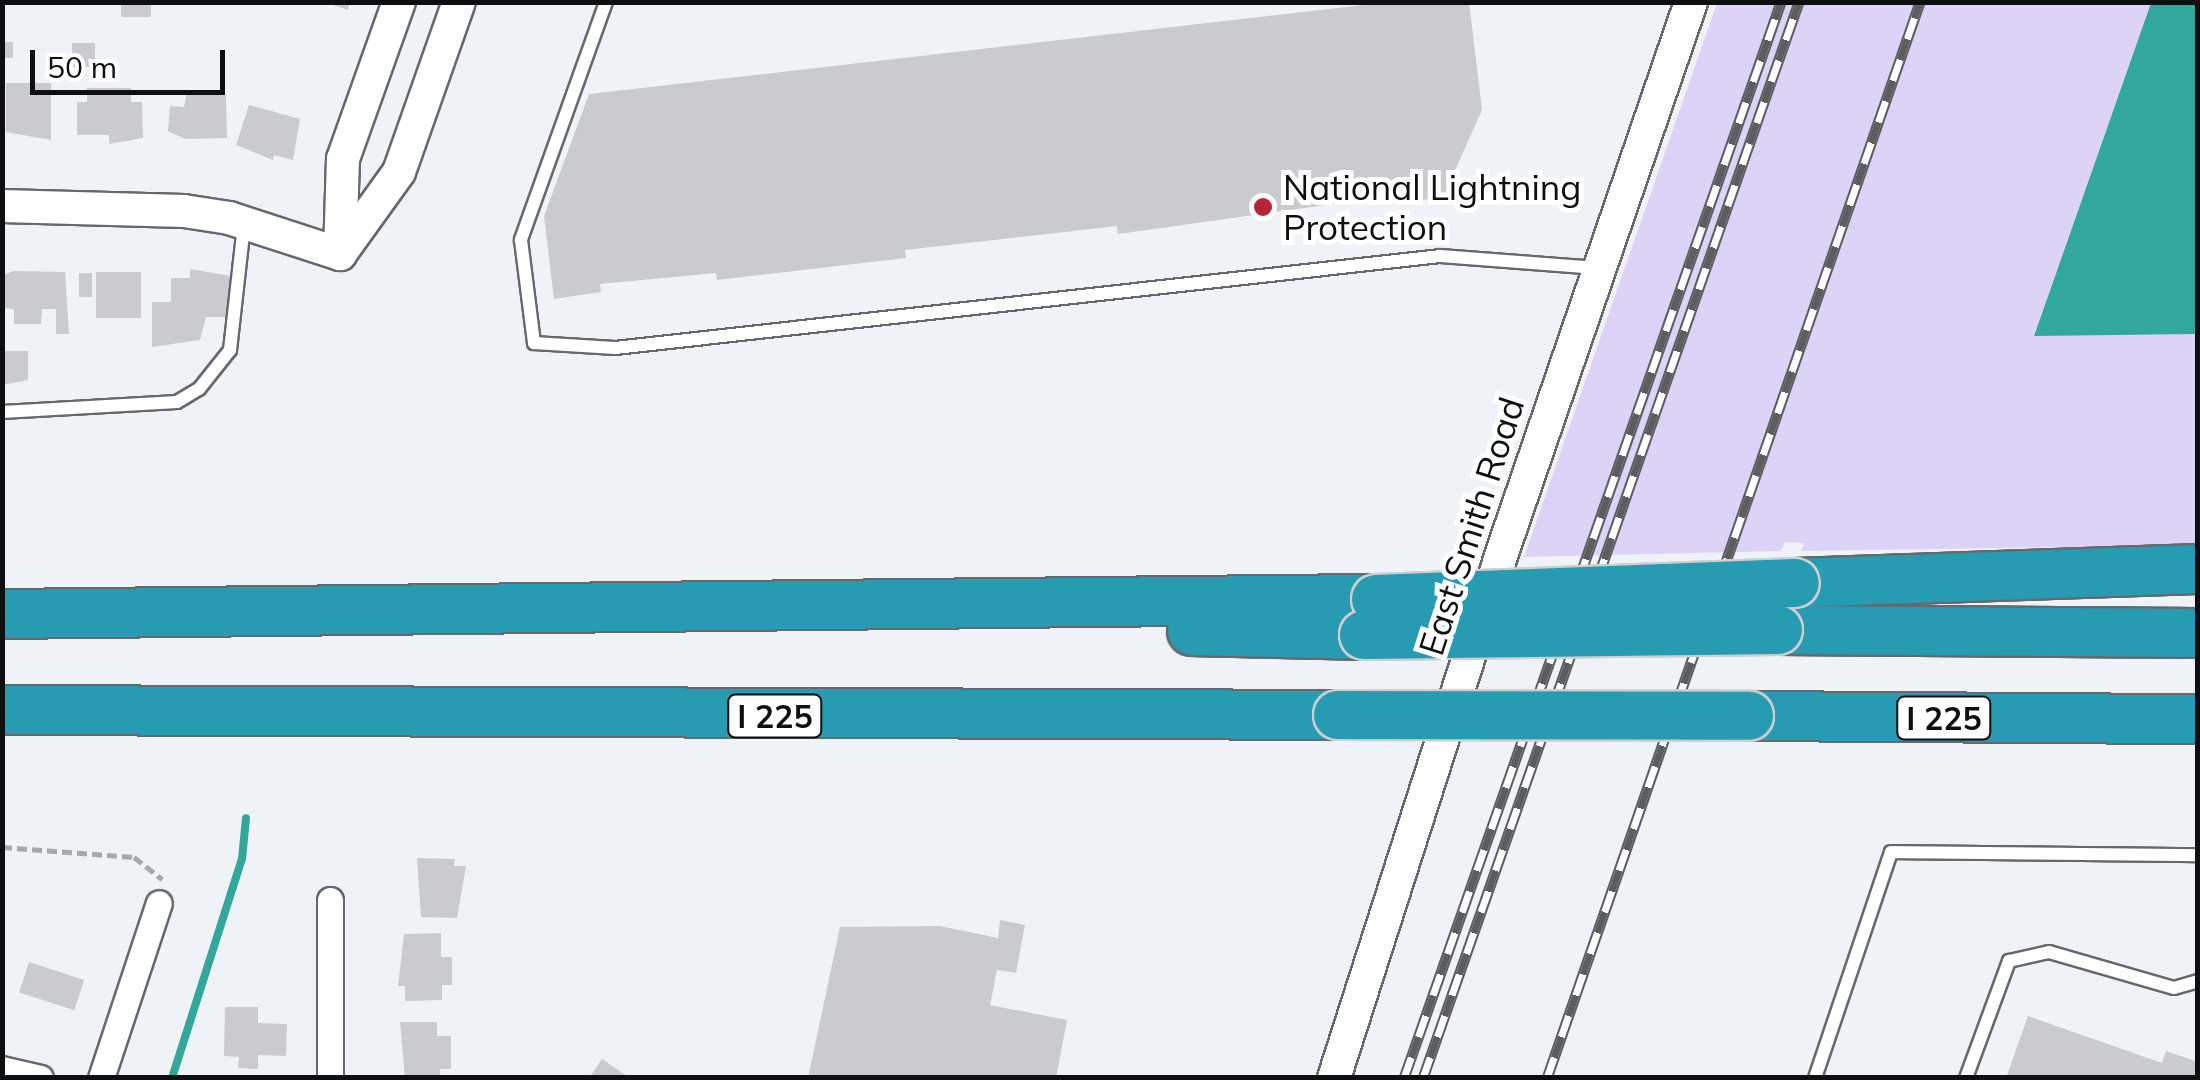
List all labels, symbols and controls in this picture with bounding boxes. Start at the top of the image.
scale bar [35,30,230,92]
text: 50 m [47,48,117,86]
place label: National Lightning Protection [1283,166,1581,248]
marker: National Lightning Protection [1252,196,1274,218]
street label: East Smith Road [1410,392,1532,660]
road number: I 225 [725,689,825,743]
road number: I 225 [1894,691,1994,745]

